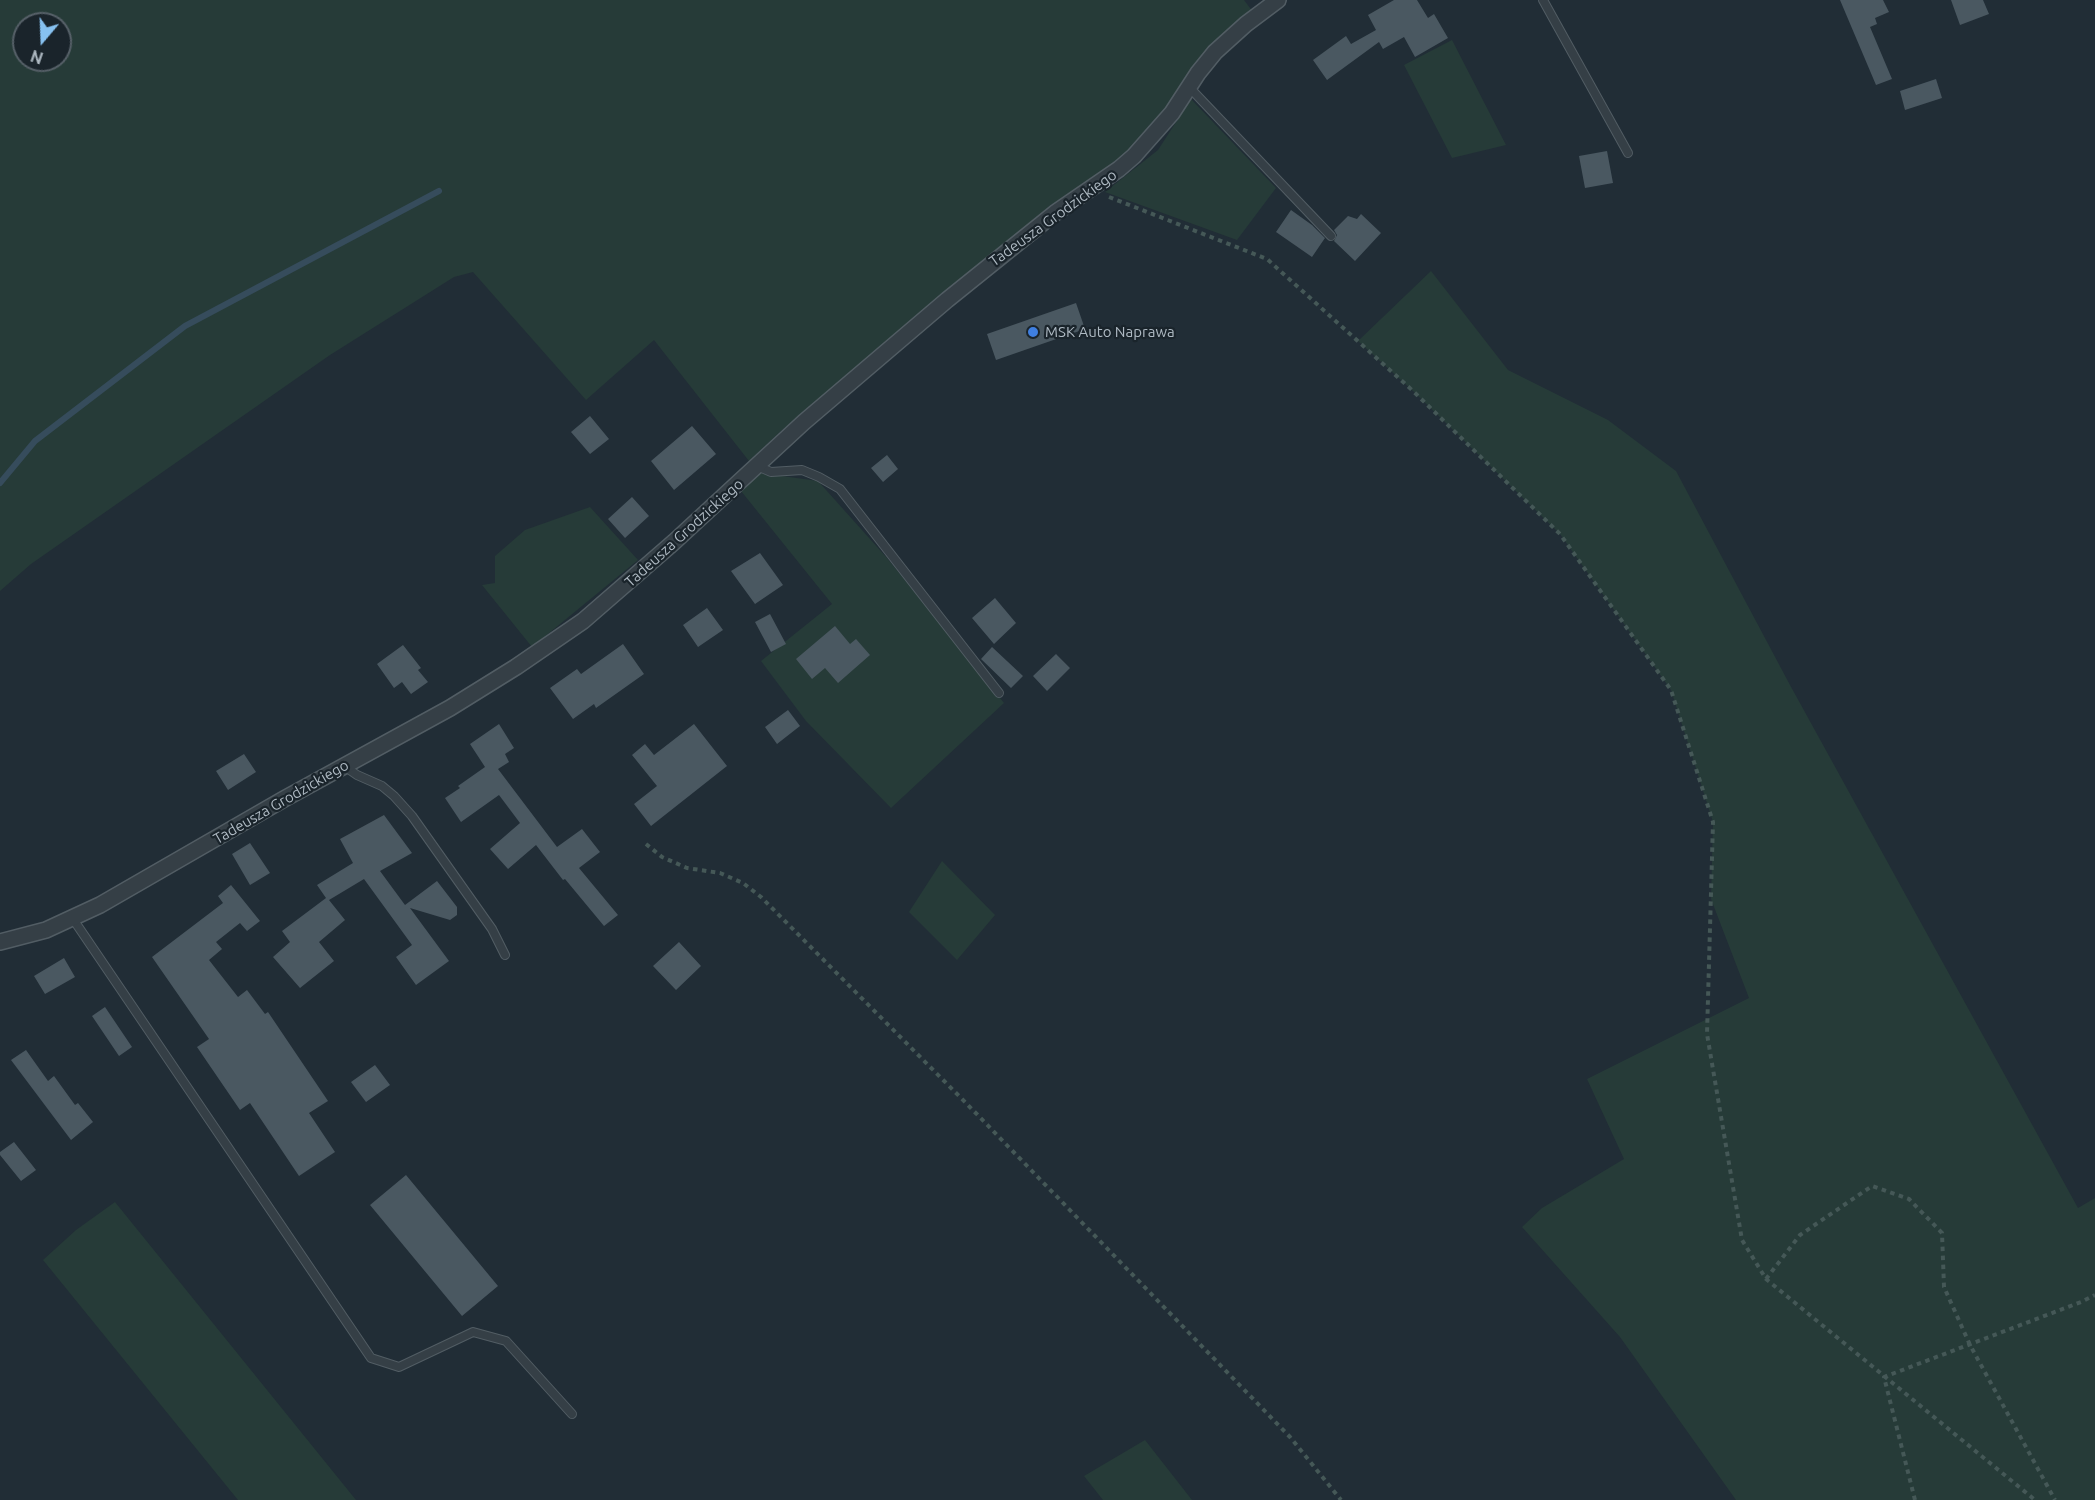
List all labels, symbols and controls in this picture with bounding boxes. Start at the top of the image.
north arrow [12,12,72,72]
text: N [28,47,45,68]
street label: Tadeusza Grodzickiego [986,166,1120,270]
place label: MSK Auto Naprawa [1045,323,1175,341]
marker: MSK Auto Naprawa [1026,325,1040,339]
street label: Tadeusza Grodzickiego [621,475,747,591]
street label: Tadeusza Grodzickiego [210,756,352,848]

